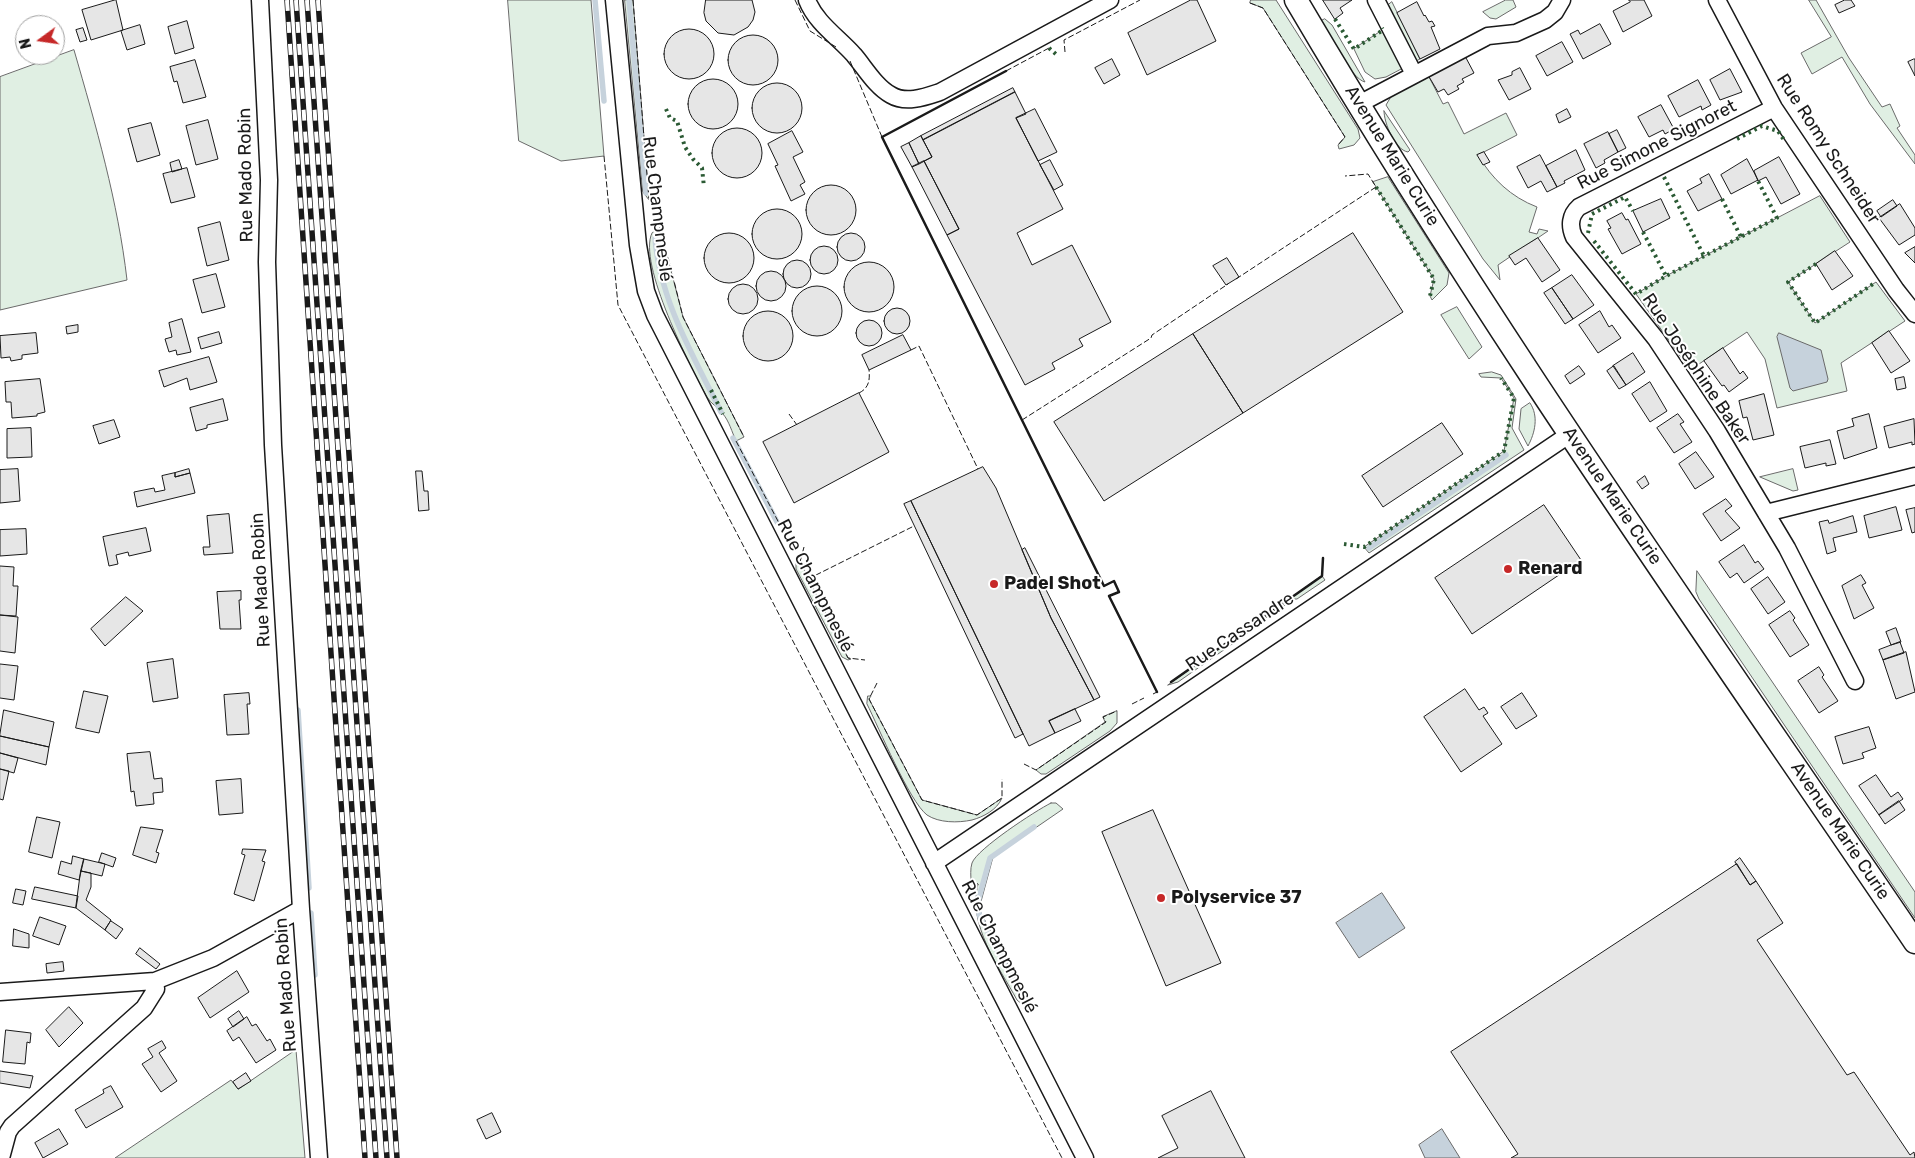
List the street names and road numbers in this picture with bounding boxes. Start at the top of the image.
street label: Rue Romy Schneider [1771,70,1885,228]
street label: Avenue Marie Curie [1340,82,1444,230]
street label: Rue Simone Signoret [1574,96,1740,194]
street label: Rue Mado Robin [234,107,258,243]
street label: Rue Champmeslé [637,135,677,283]
street label: Rue Joséphine Baker [1637,289,1755,449]
street label: Avenue Marie Curie [1558,423,1666,569]
street label: Rue Mado Robin [247,512,275,648]
street label: Rue Champmeslé [772,516,858,656]
street label: Rue Cassandre [1182,588,1298,676]
street label: Avenue Marie Curie [1786,758,1894,904]
street label: Rue Champmeslé [956,877,1042,1017]
street label: Rue Mado Robin [271,917,301,1053]

